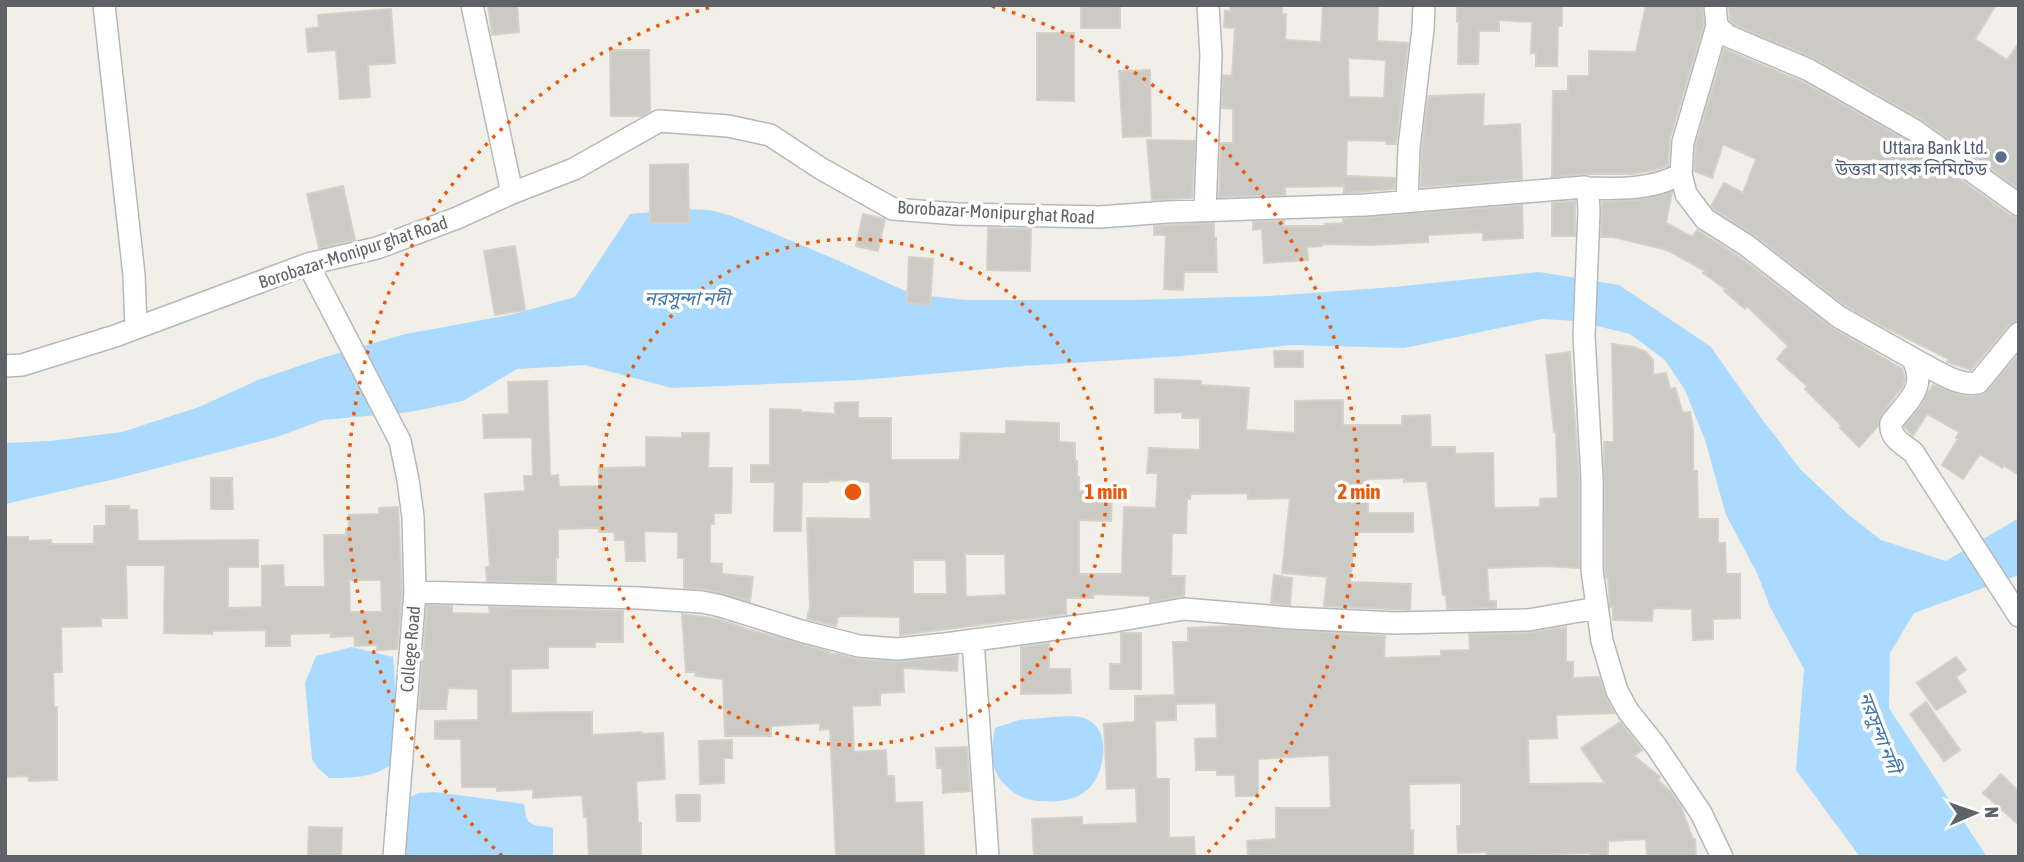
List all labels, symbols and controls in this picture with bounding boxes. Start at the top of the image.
place label: Uttara Bank Ltd. উত্তরা ব্যাংক লিমিটেড [1834,137,1987,179]
marker: Uttara Bank Ltd. উত্তরা ব্যাংক লিমিটেড [1993,149,2009,165]
street label: Borobazar-Monipur ghat Road [897,196,1095,228]
street label: Borobazar-Monipur ghat Road [256,211,450,293]
water label: নরসুন্দা নদী [644,287,734,310]
text: 1 min [1085,479,1127,503]
text: 2 min [1338,479,1380,503]
centre of rings [841,480,865,504]
street label: College Road [396,605,424,693]
water label: নরসুন্দা নদী [1853,688,1907,780]
north arrow [1940,778,2010,848]
text: N [1981,806,2003,818]

